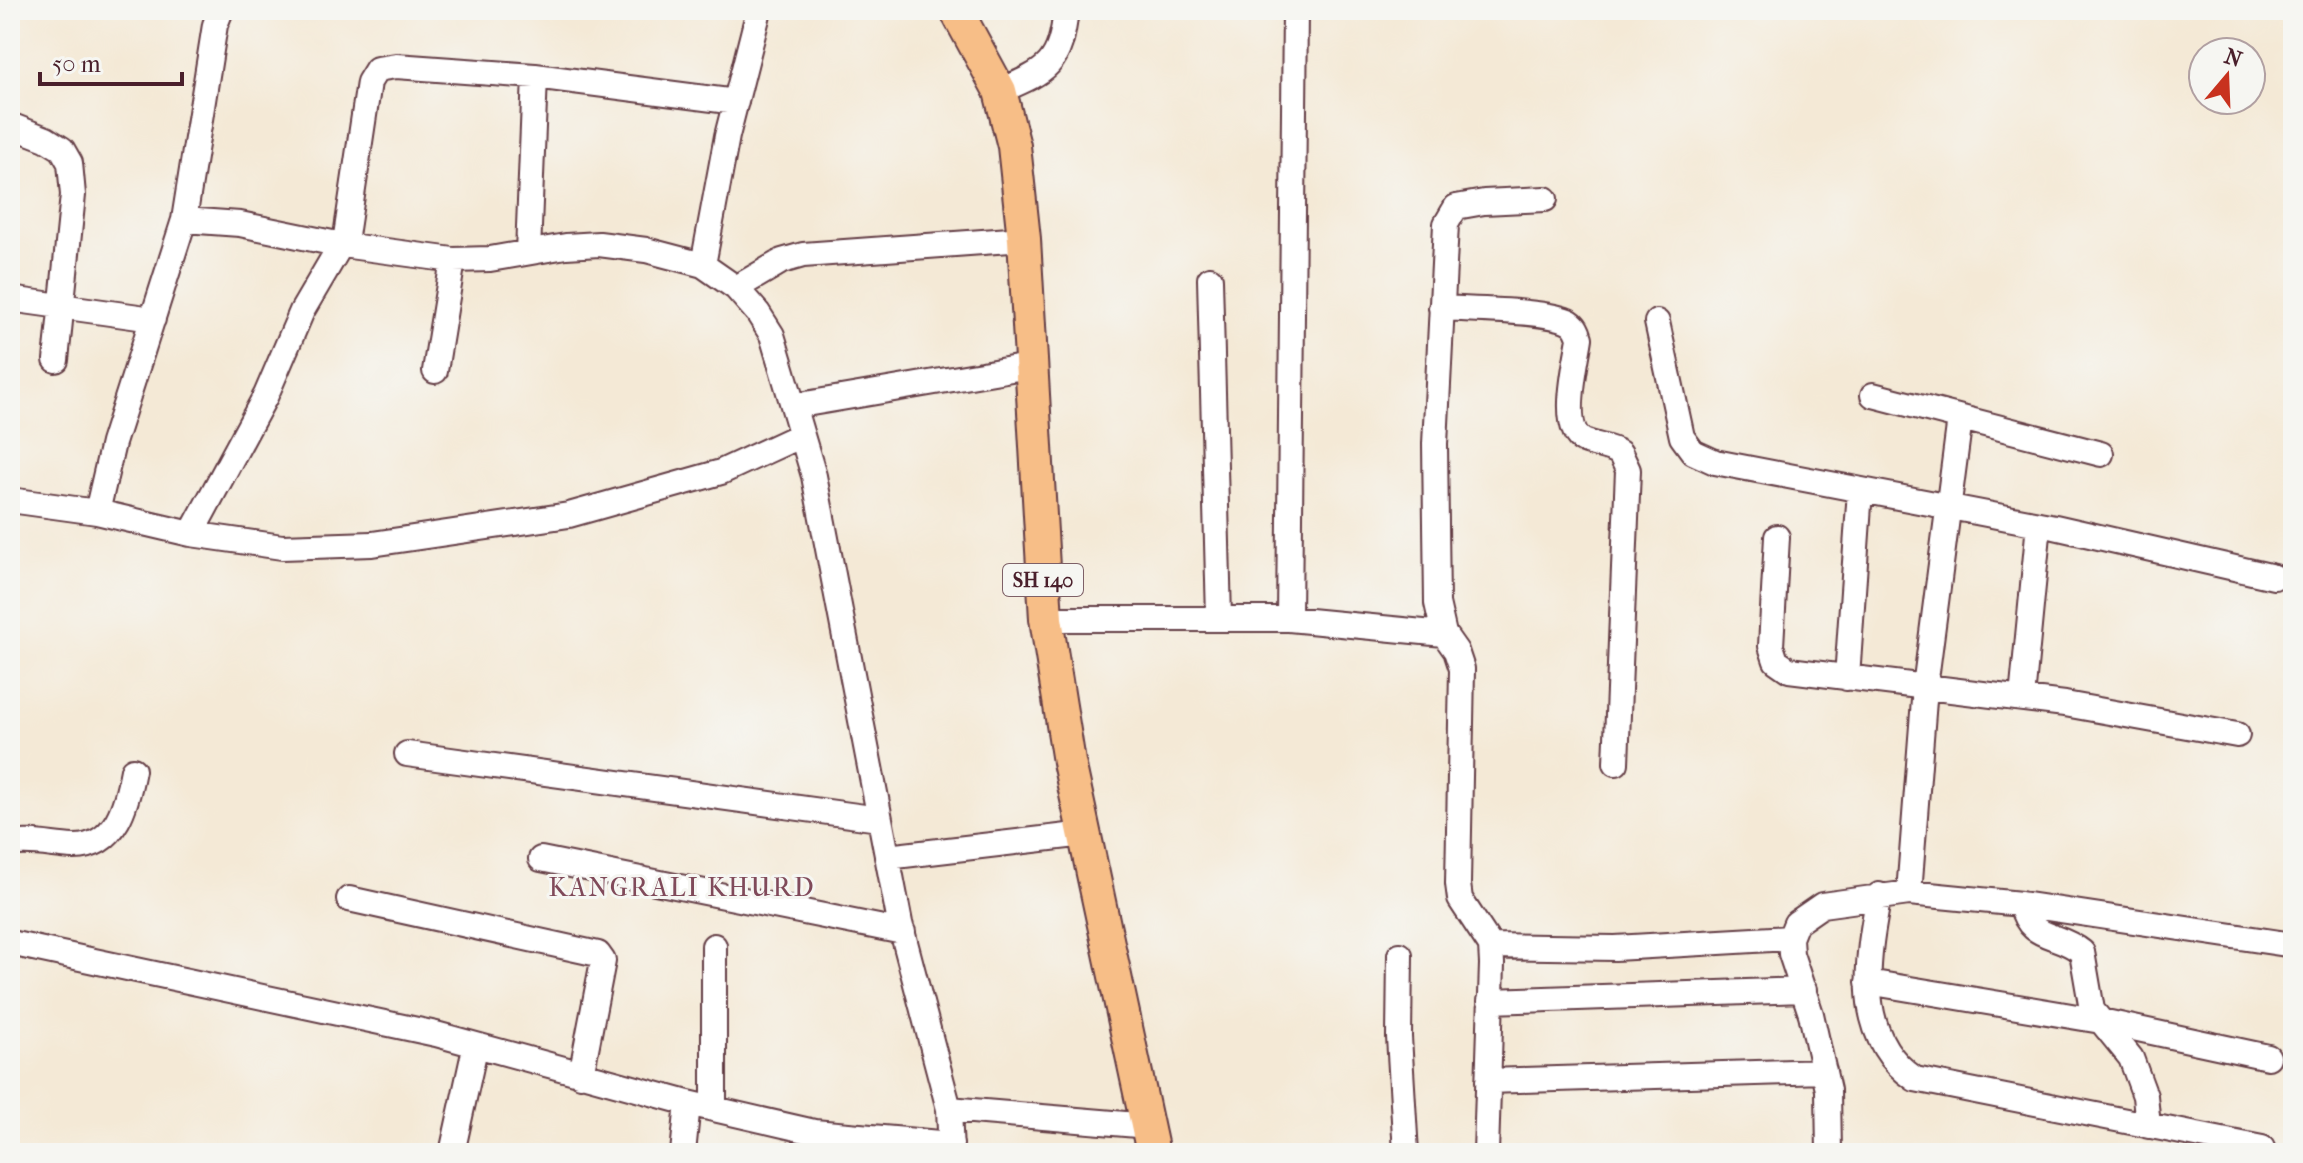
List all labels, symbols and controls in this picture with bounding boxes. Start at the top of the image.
scale bar [40,36,182,86]
north arrow [2187,36,2267,116]
text: N [2221,43,2246,73]
text: 50 m [52,50,101,78]
road number: SH 140 [1003,564,1083,596]
district label: KANGRALI KHURD [548,872,816,903]

